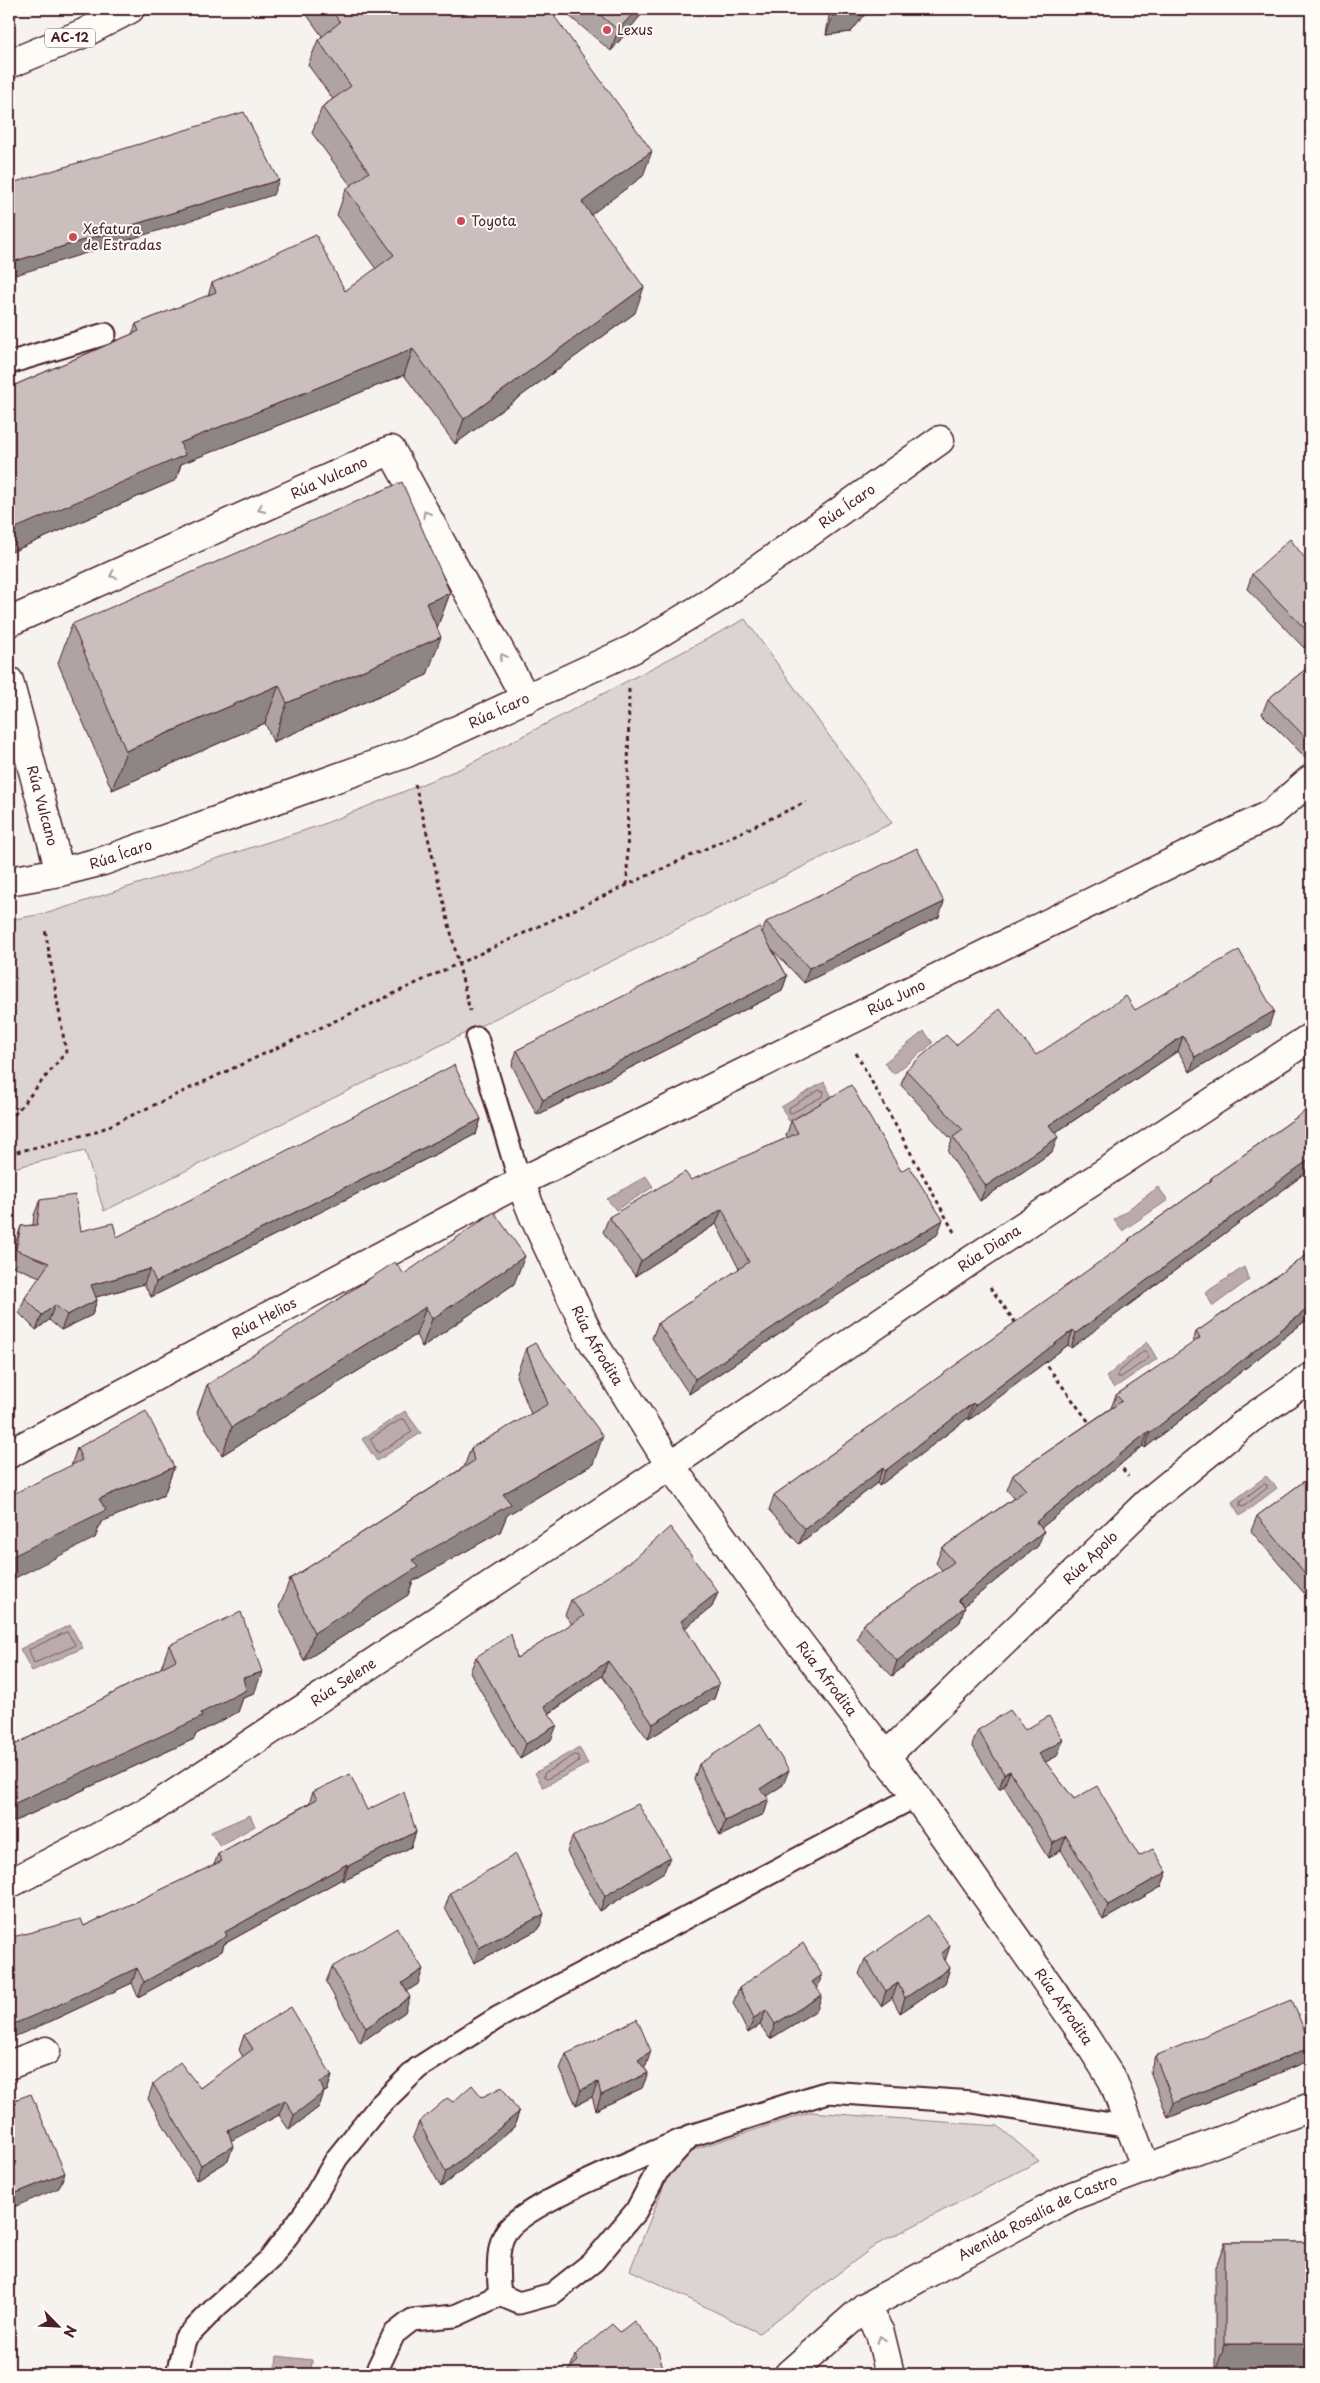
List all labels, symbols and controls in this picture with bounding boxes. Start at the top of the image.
place label: Lexus [617,19,653,40]
marker: Lexus [601,24,613,36]
road number: AC-12 [45,28,95,48]
place label: Toyota [471,210,516,231]
marker: Toyota [455,215,467,227]
place label: Xefatura de Estradas [83,218,162,255]
marker: Xefatura de Estradas [67,231,79,243]
street label: Rúa Vulcano [287,451,371,504]
street label: Rúa Ícaro [814,478,879,533]
one-way arrow [257,502,266,513]
one-way arrow [422,510,432,519]
one-way arrow [109,569,118,580]
one-way arrow [499,653,509,662]
street label: Rúa Ícaro [465,687,533,733]
street label: Rúa Vulcano [22,763,64,848]
street label: Rúa Ícaro [87,833,155,874]
street label: Rúa Juno [863,974,929,1020]
street label: Rúa Diana [953,1219,1025,1277]
street label: Rúa Helios [228,1292,300,1344]
street label: Rúa Afrodita [567,1302,629,1390]
street label: Rúa Apolo [1058,1526,1122,1589]
street label: Rúa Afrodita [792,1636,863,1720]
street label: Rúa Selene [306,1652,380,1711]
street label: Rúa Afrodita [1030,1964,1099,2049]
street label: Avenida Rosalía de Castro [954,2169,1120,2265]
north arrow [32,2300,82,2350]
text: N [58,2322,82,2341]
one-way arrow [876,2336,886,2344]

